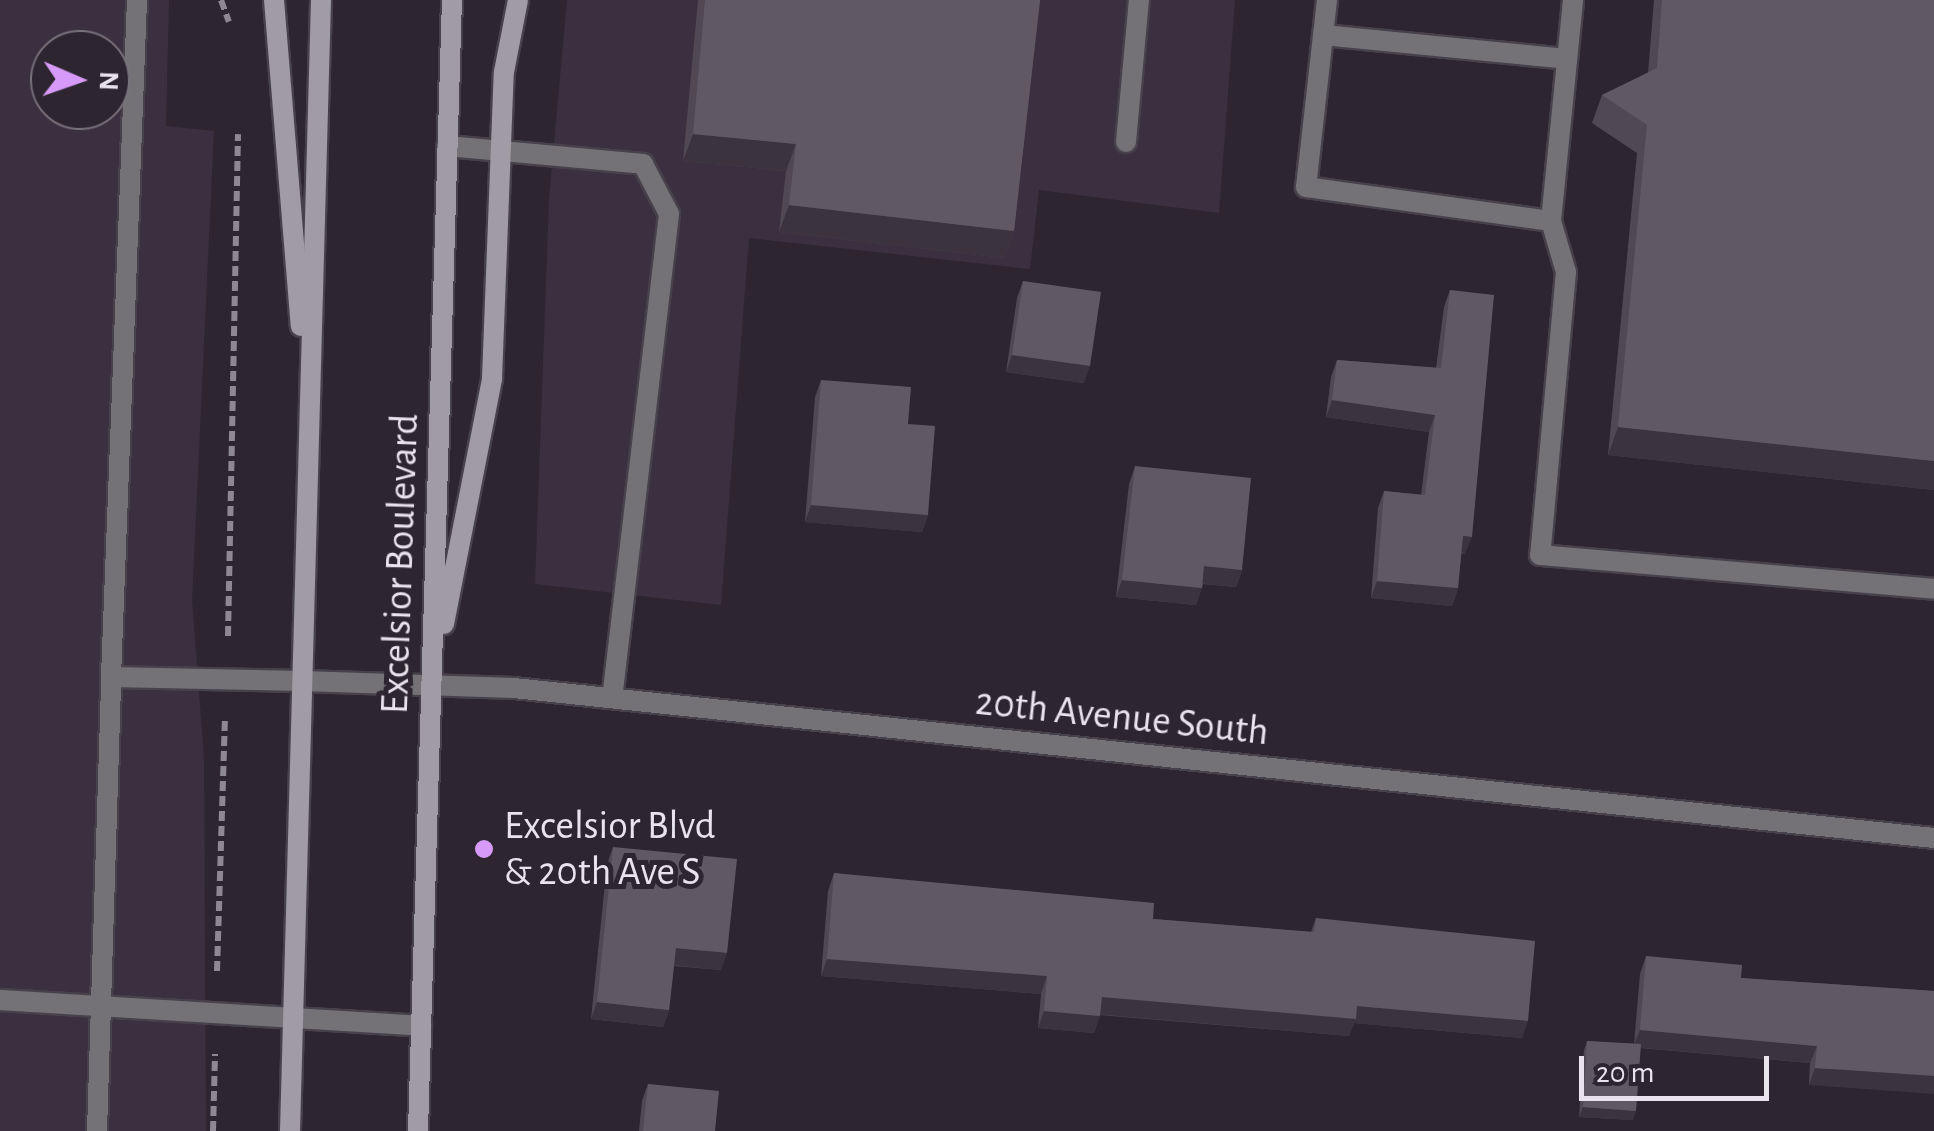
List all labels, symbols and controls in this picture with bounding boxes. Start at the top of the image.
north arrow [30,30,130,130]
text: N [94,71,122,91]
street label: Excelsior Boulevard [371,413,429,715]
street label: 20th Avenue South [973,678,1271,756]
place label: Excelsior Blvd & 20th Ave S [504,802,715,896]
marker: Excelsior Blvd & 20th Ave S [473,838,495,860]
scale bar [1584,1036,1774,1098]
text: 20 m [1596,1058,1654,1088]

